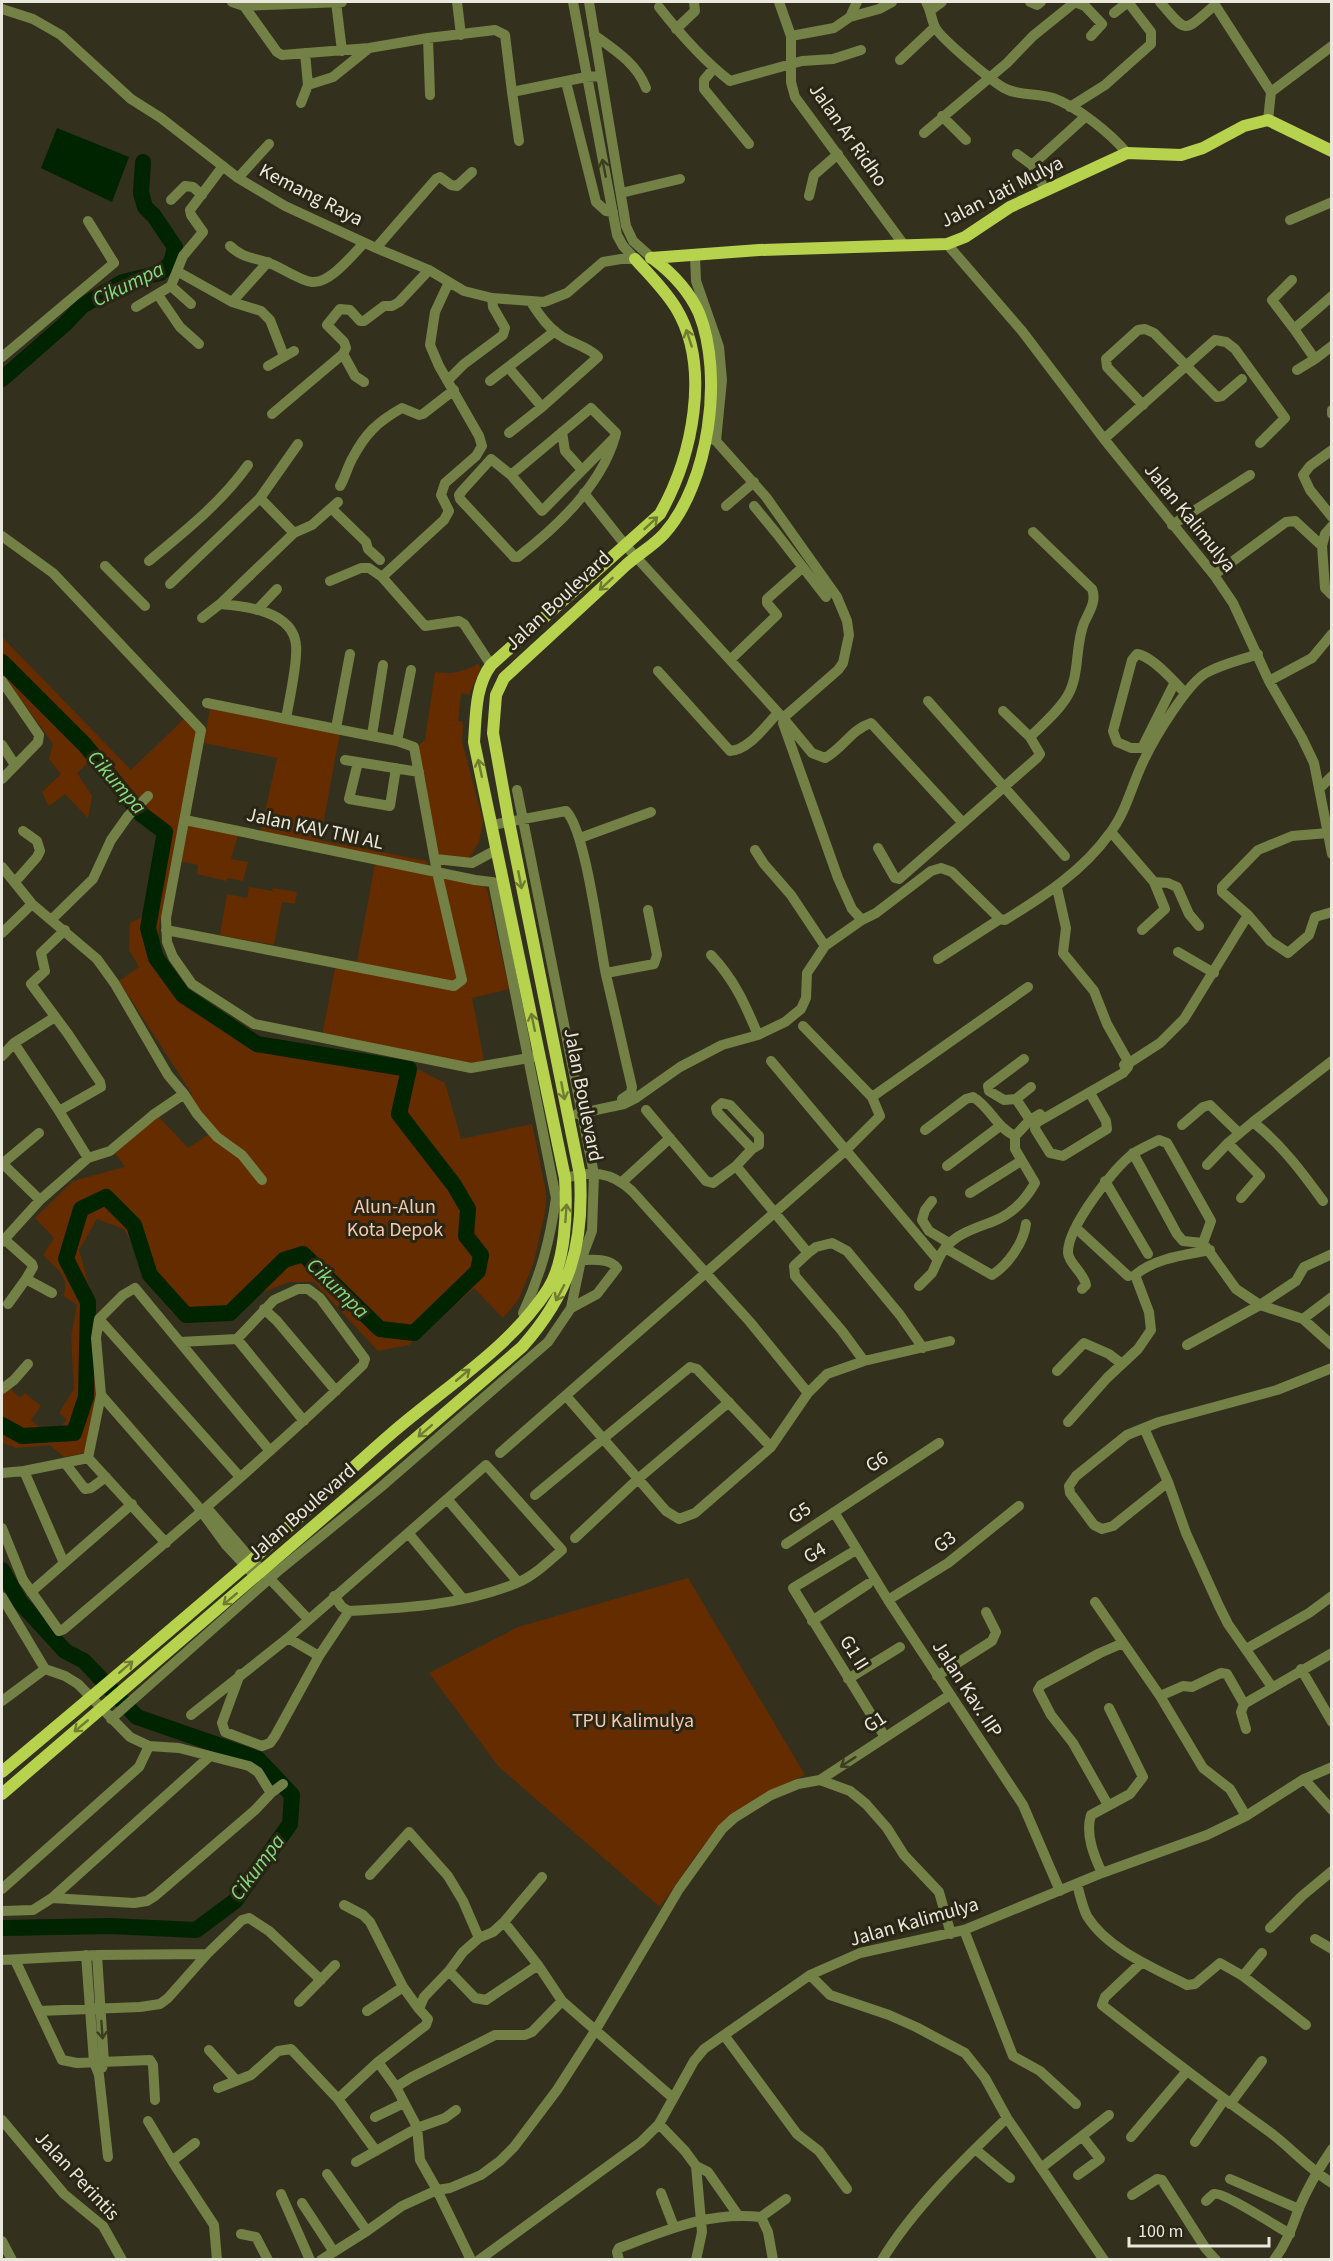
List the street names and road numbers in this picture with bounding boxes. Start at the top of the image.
street label: Jalan Ar Ridho [802,78,894,192]
street label: Jalan Jati Mulya [936,149,1068,235]
street label: Kemang Raya [254,157,368,233]
street label: Jalan Kalimulya [1137,457,1243,579]
street label: Jalan Boulevard [499,545,617,657]
street label: Jalan KAV TNI AL [244,801,386,857]
street label: Jalan Boulevard [556,1026,610,1164]
street label: G6 [860,1444,894,1480]
street label: Jalan Boulevard [242,1457,362,1567]
street label: G5 [783,1495,817,1531]
street label: G3 [928,1524,962,1560]
street label: G4 [798,1535,832,1571]
street label: G1 II [832,1630,876,1676]
street label: Jalan Kav. IIP [925,1635,1009,1743]
street label: G1 [858,1704,892,1740]
street label: Jalan Kalimulya [846,1890,982,1954]
street label: Jalan Perintis [28,2125,126,2227]

